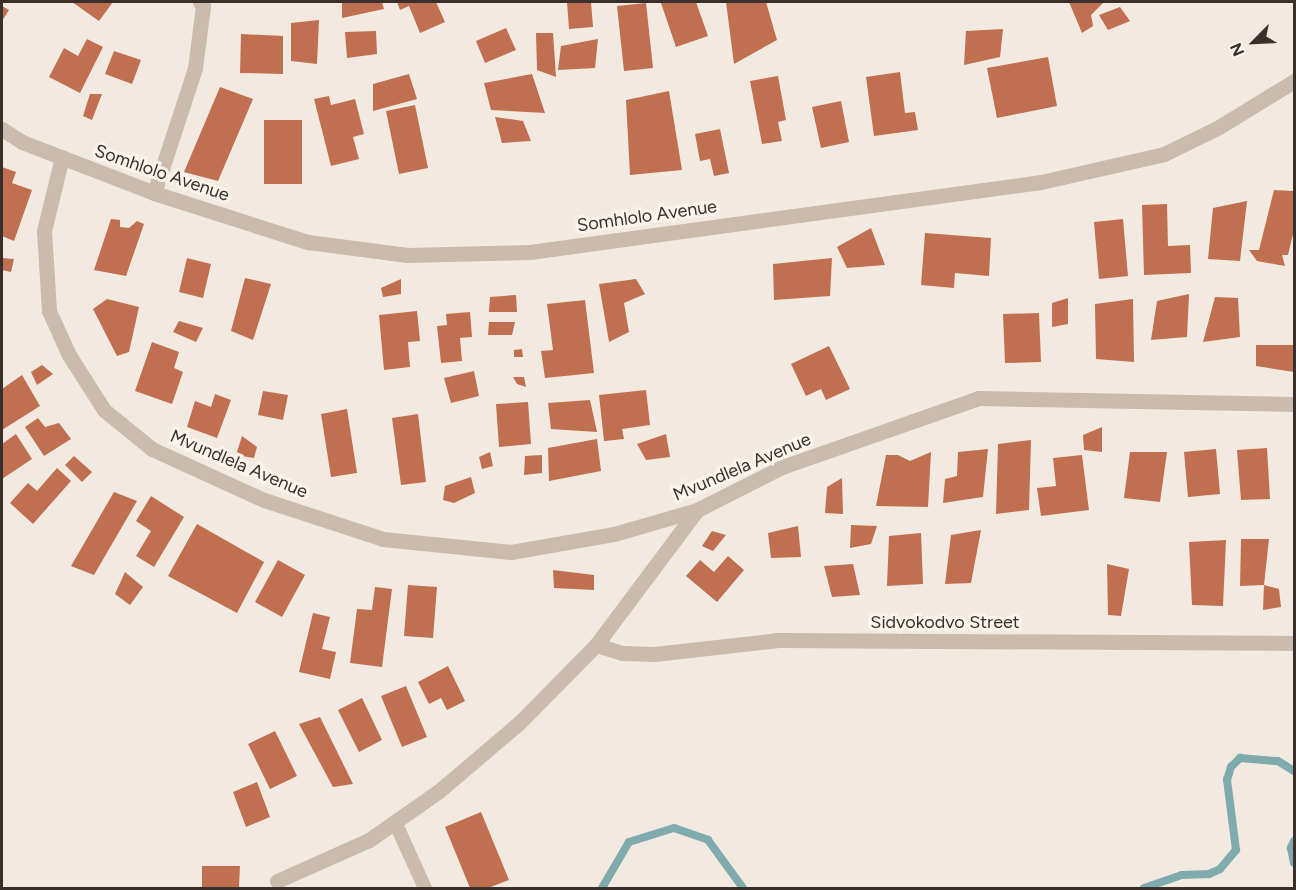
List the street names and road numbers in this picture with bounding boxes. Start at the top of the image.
street label: Somhlolo Avenue [92,140,232,206]
street label: Somhlolo Avenue [576,195,718,237]
street label: Mvundlela Avenue [167,425,311,503]
street label: Mvundlela Avenue [670,428,814,506]
street label: Sidvokodvo Street [870,611,1020,633]

